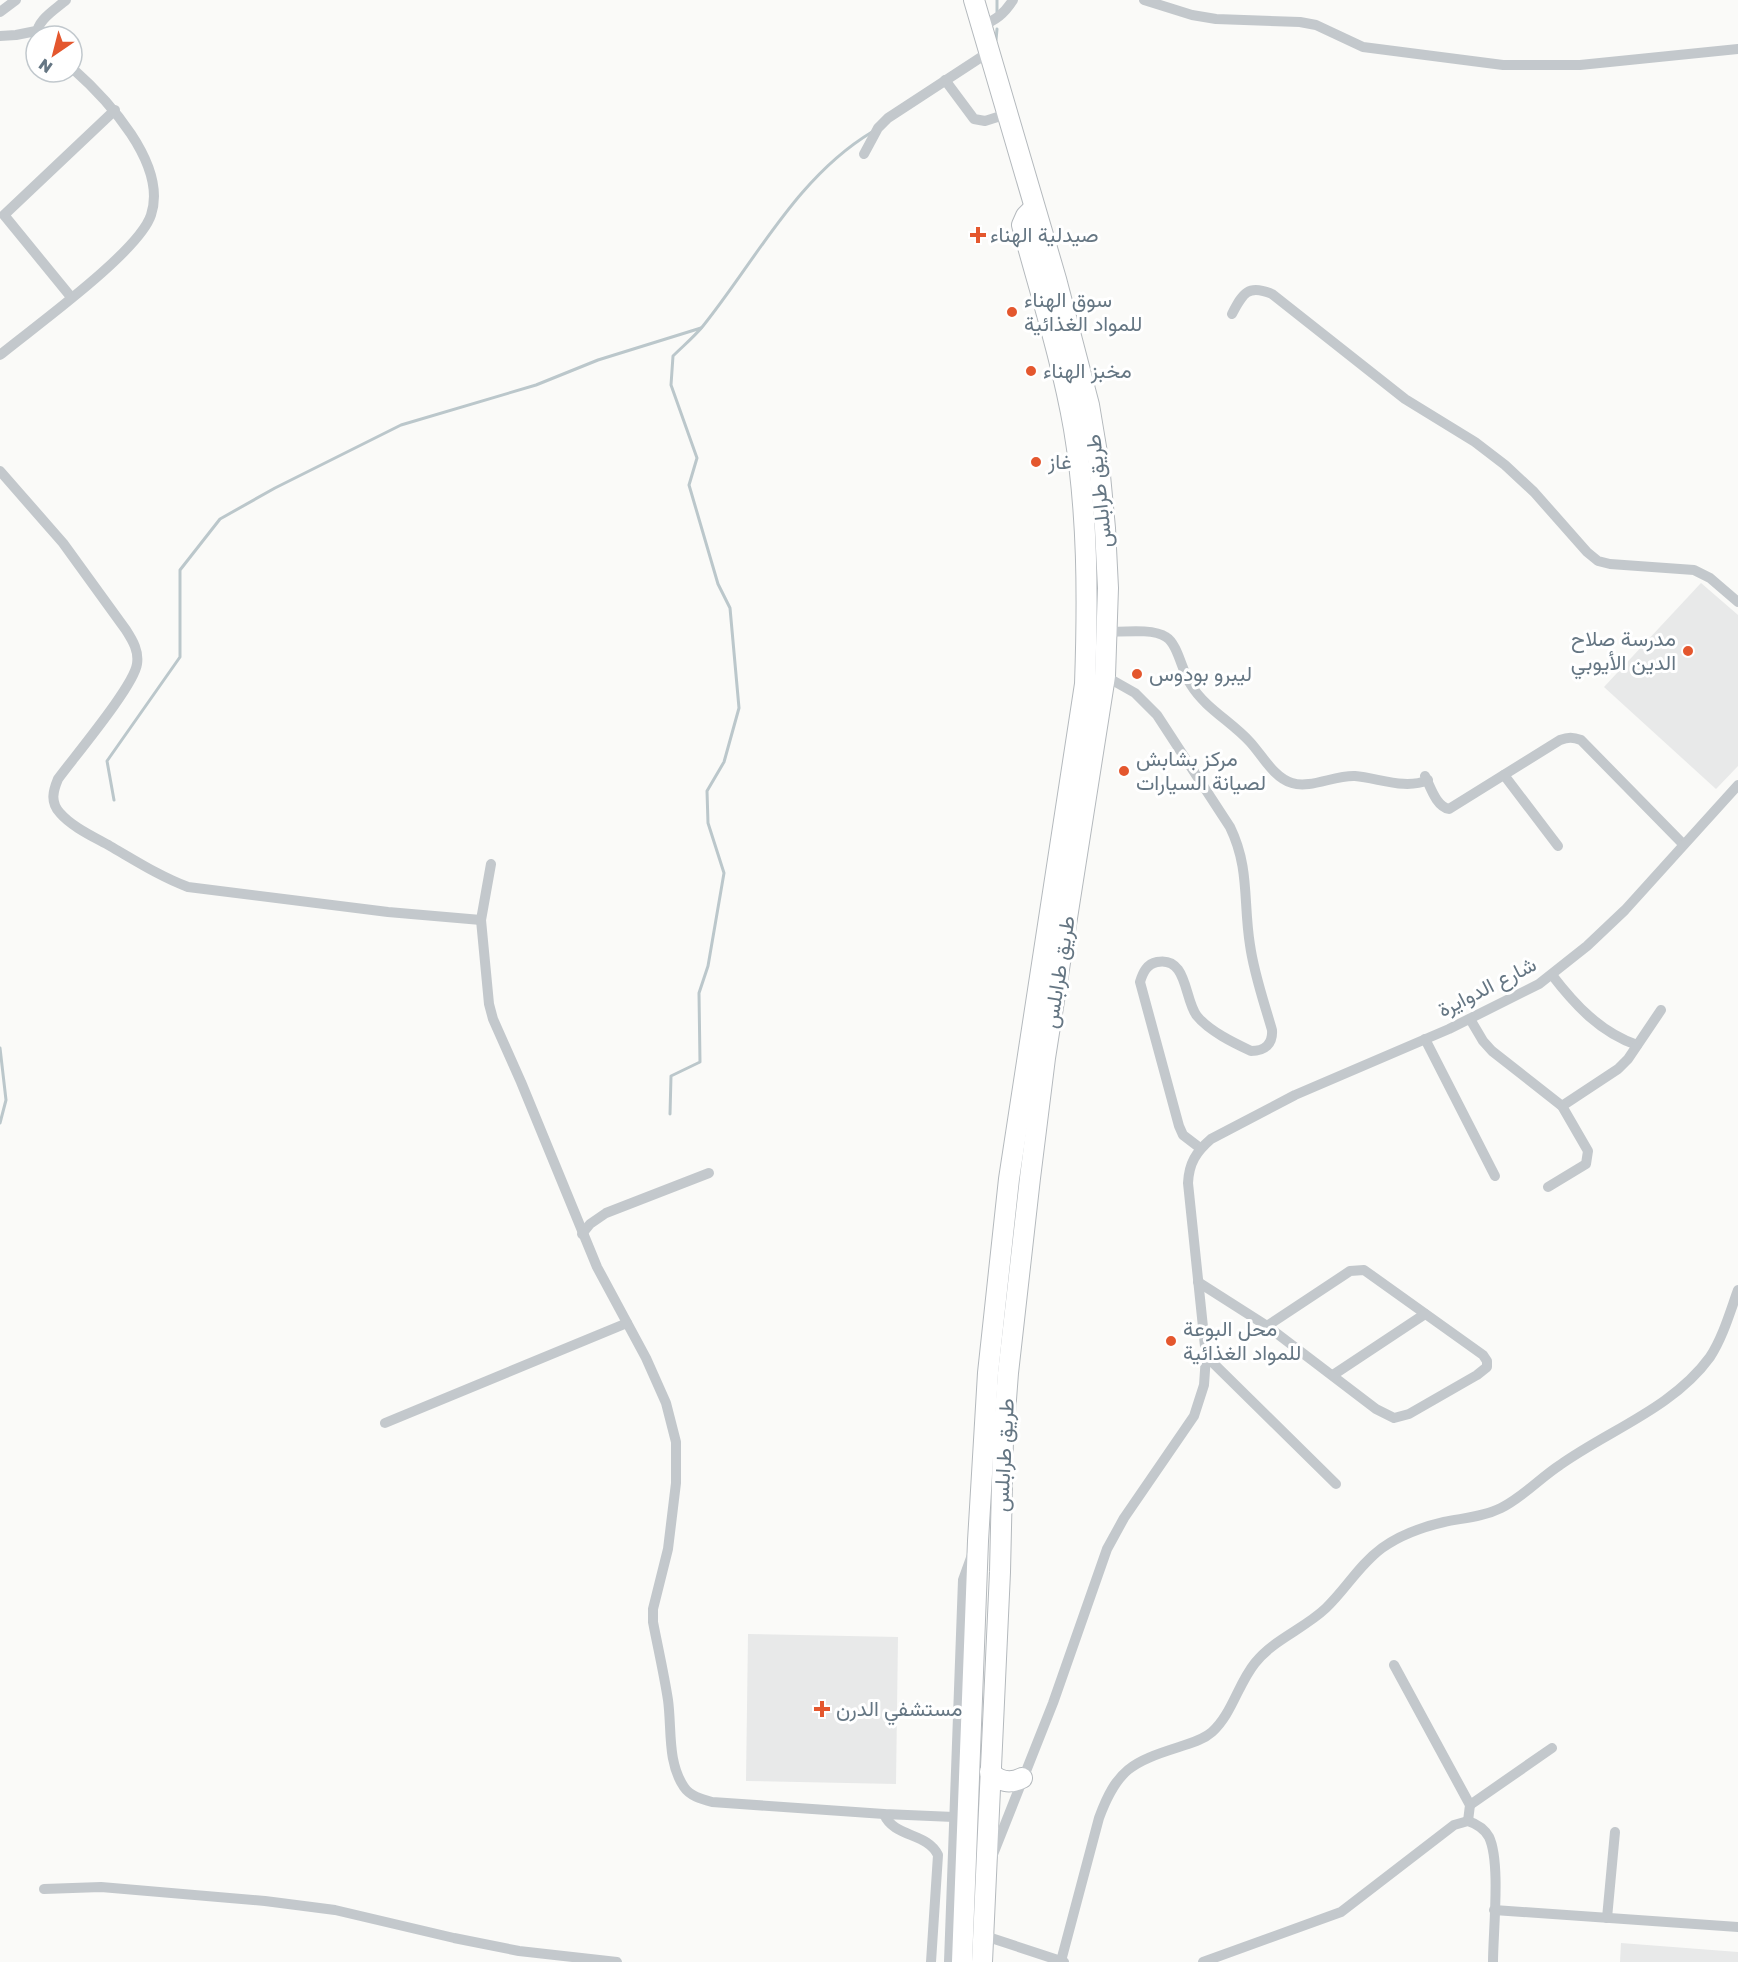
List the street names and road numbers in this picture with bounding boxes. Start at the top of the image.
street label: طريق طرابلس [1079,433,1118,549]
street label: طريق طرابلس [1036,914,1081,1030]
street label: شارع الدوايرة [1433,950,1541,1024]
street label: طريق طرابلس [987,1397,1020,1513]

